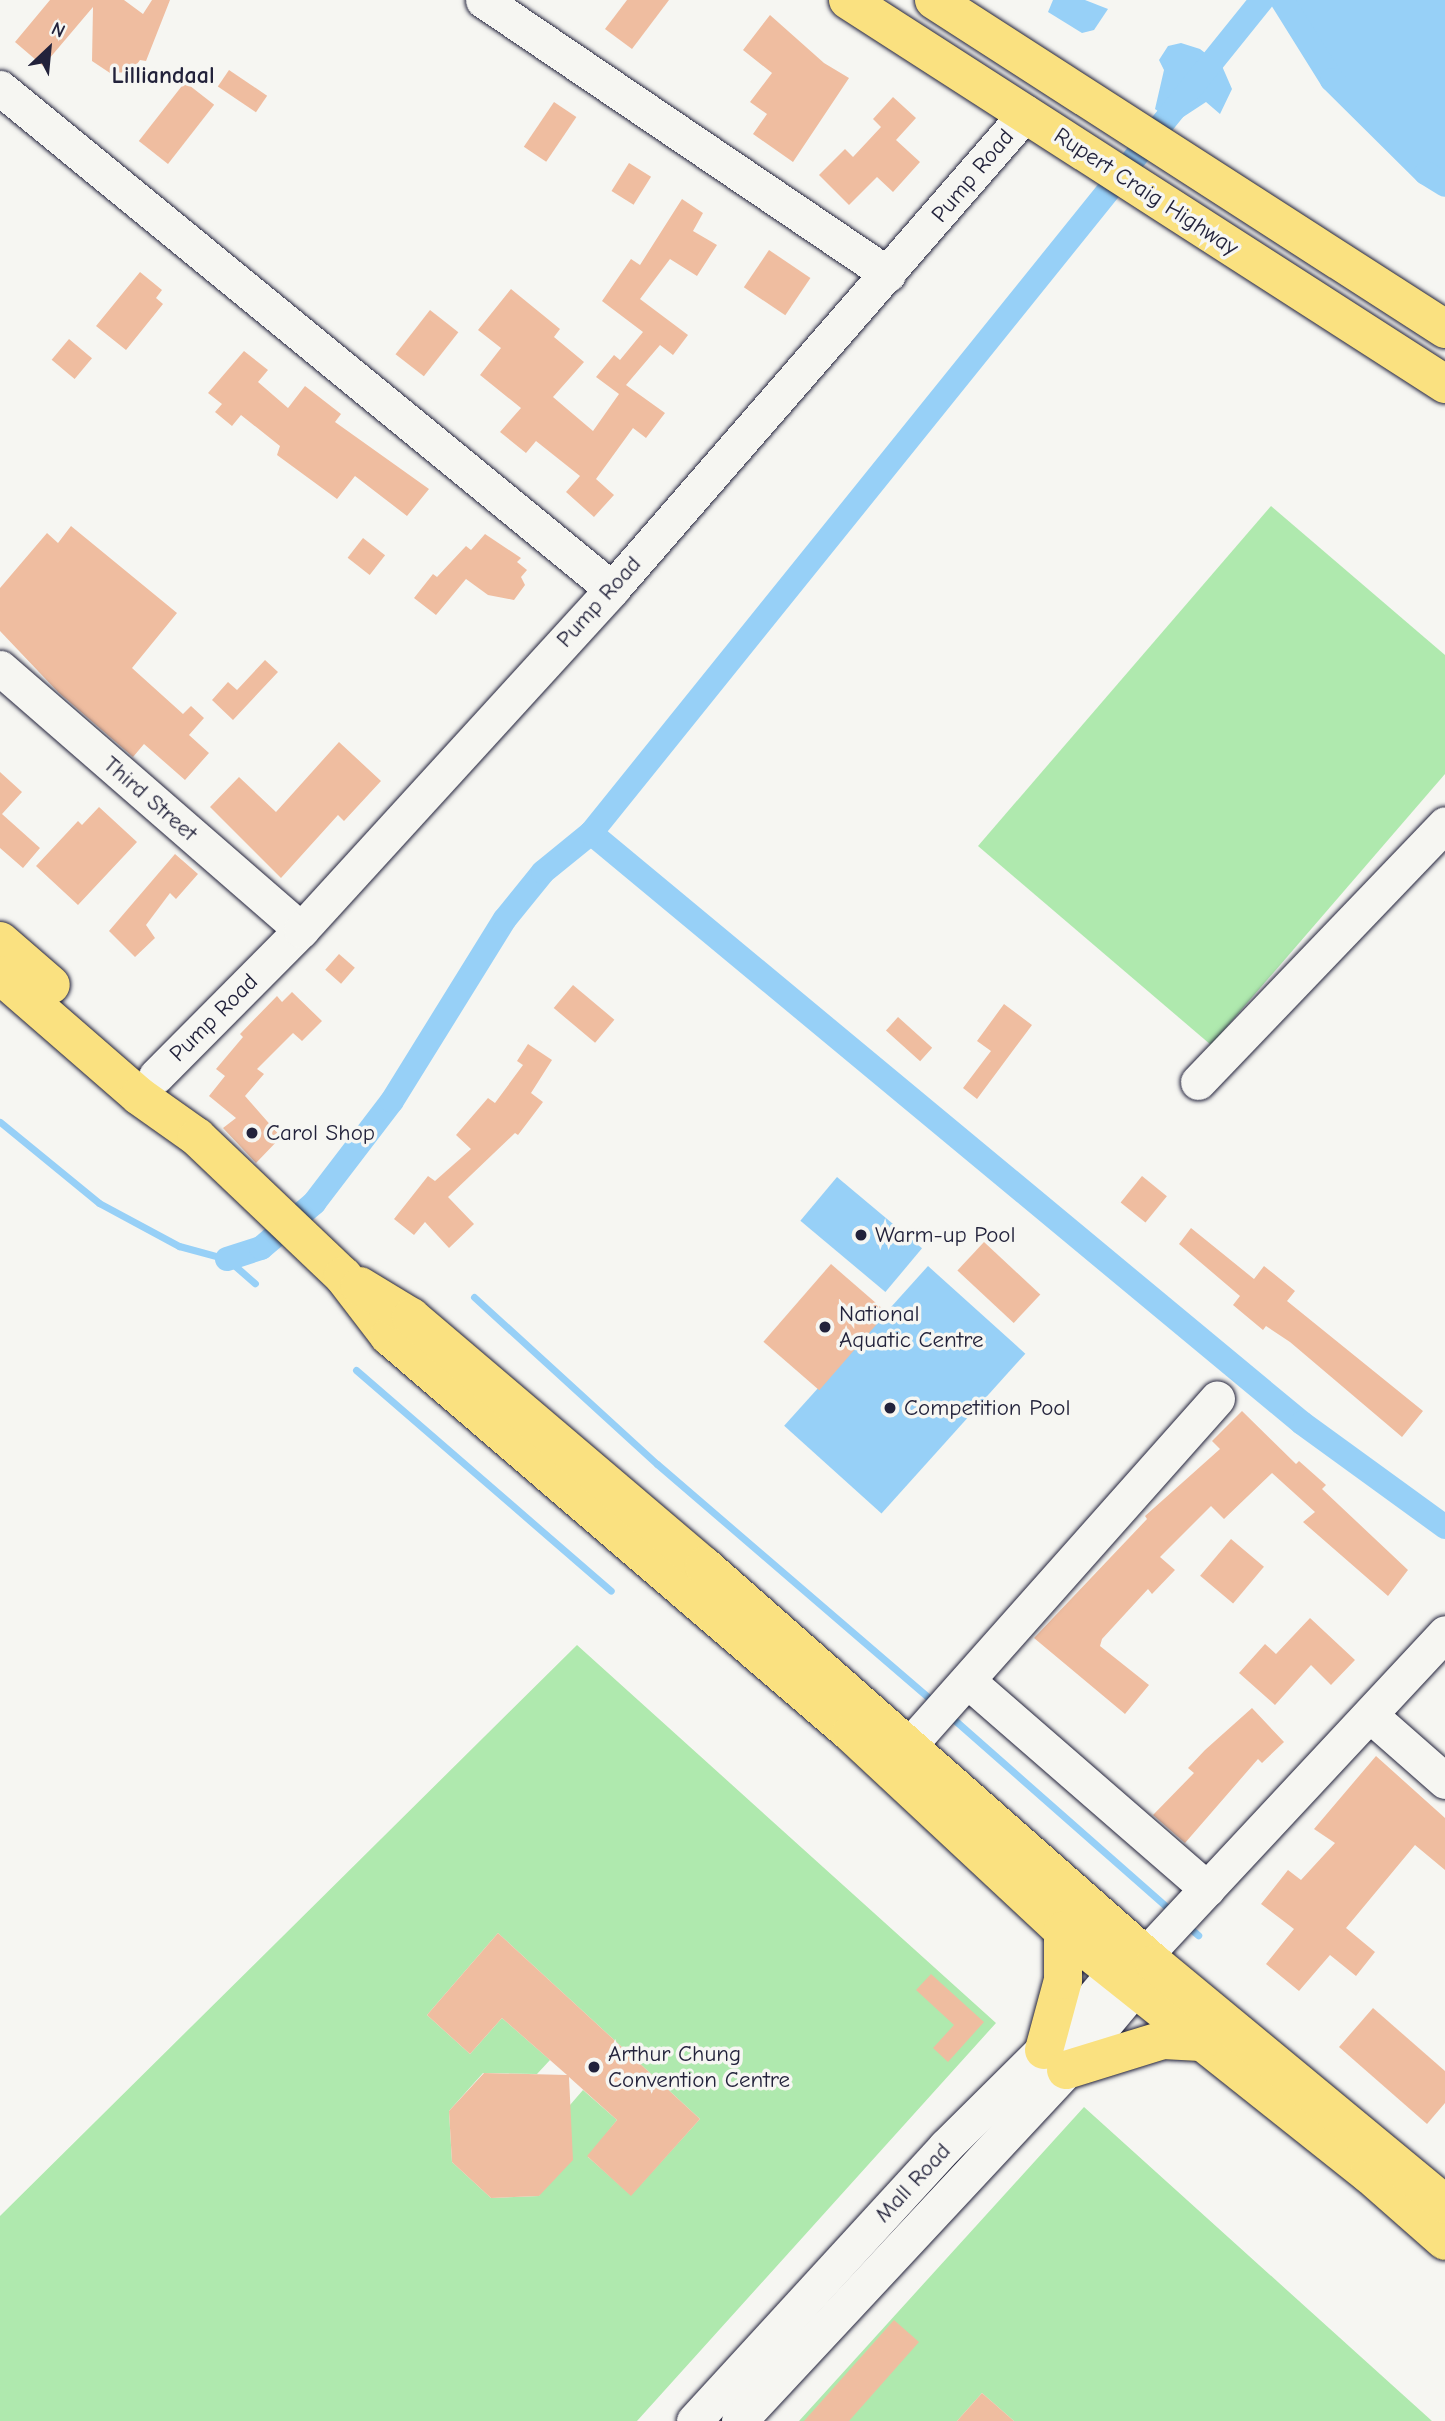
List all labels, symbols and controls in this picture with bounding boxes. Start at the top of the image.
north arrow [14,14,84,84]
text: N [48,18,69,43]
district label: Lilliandaal [111,62,215,90]
street label: Rupert Craig Highway [1049,122,1243,262]
street label: Pump Road [926,124,1020,228]
street label: Pump Road [551,551,647,653]
street label: Third Street [97,751,203,847]
street label: Pump Road [164,968,264,1068]
place label: Carol Shop [266,1119,375,1147]
marker: Carol Shop [244,1125,260,1141]
place label: Warm-up Pool [875,1221,1016,1249]
marker: Warm-up Pool [853,1227,869,1243]
place label: National Aquatic Centre [839,1300,984,1354]
marker: National Aquatic Centre [817,1319,833,1335]
place label: Competition Pool [904,1394,1070,1422]
marker: Competition Pool [882,1400,898,1416]
place label: Arthur Chung Convention Centre [608,2040,790,2094]
marker: Arthur Chung Convention Centre [586,2059,602,2075]
street label: Mall Road [869,2138,957,2228]

